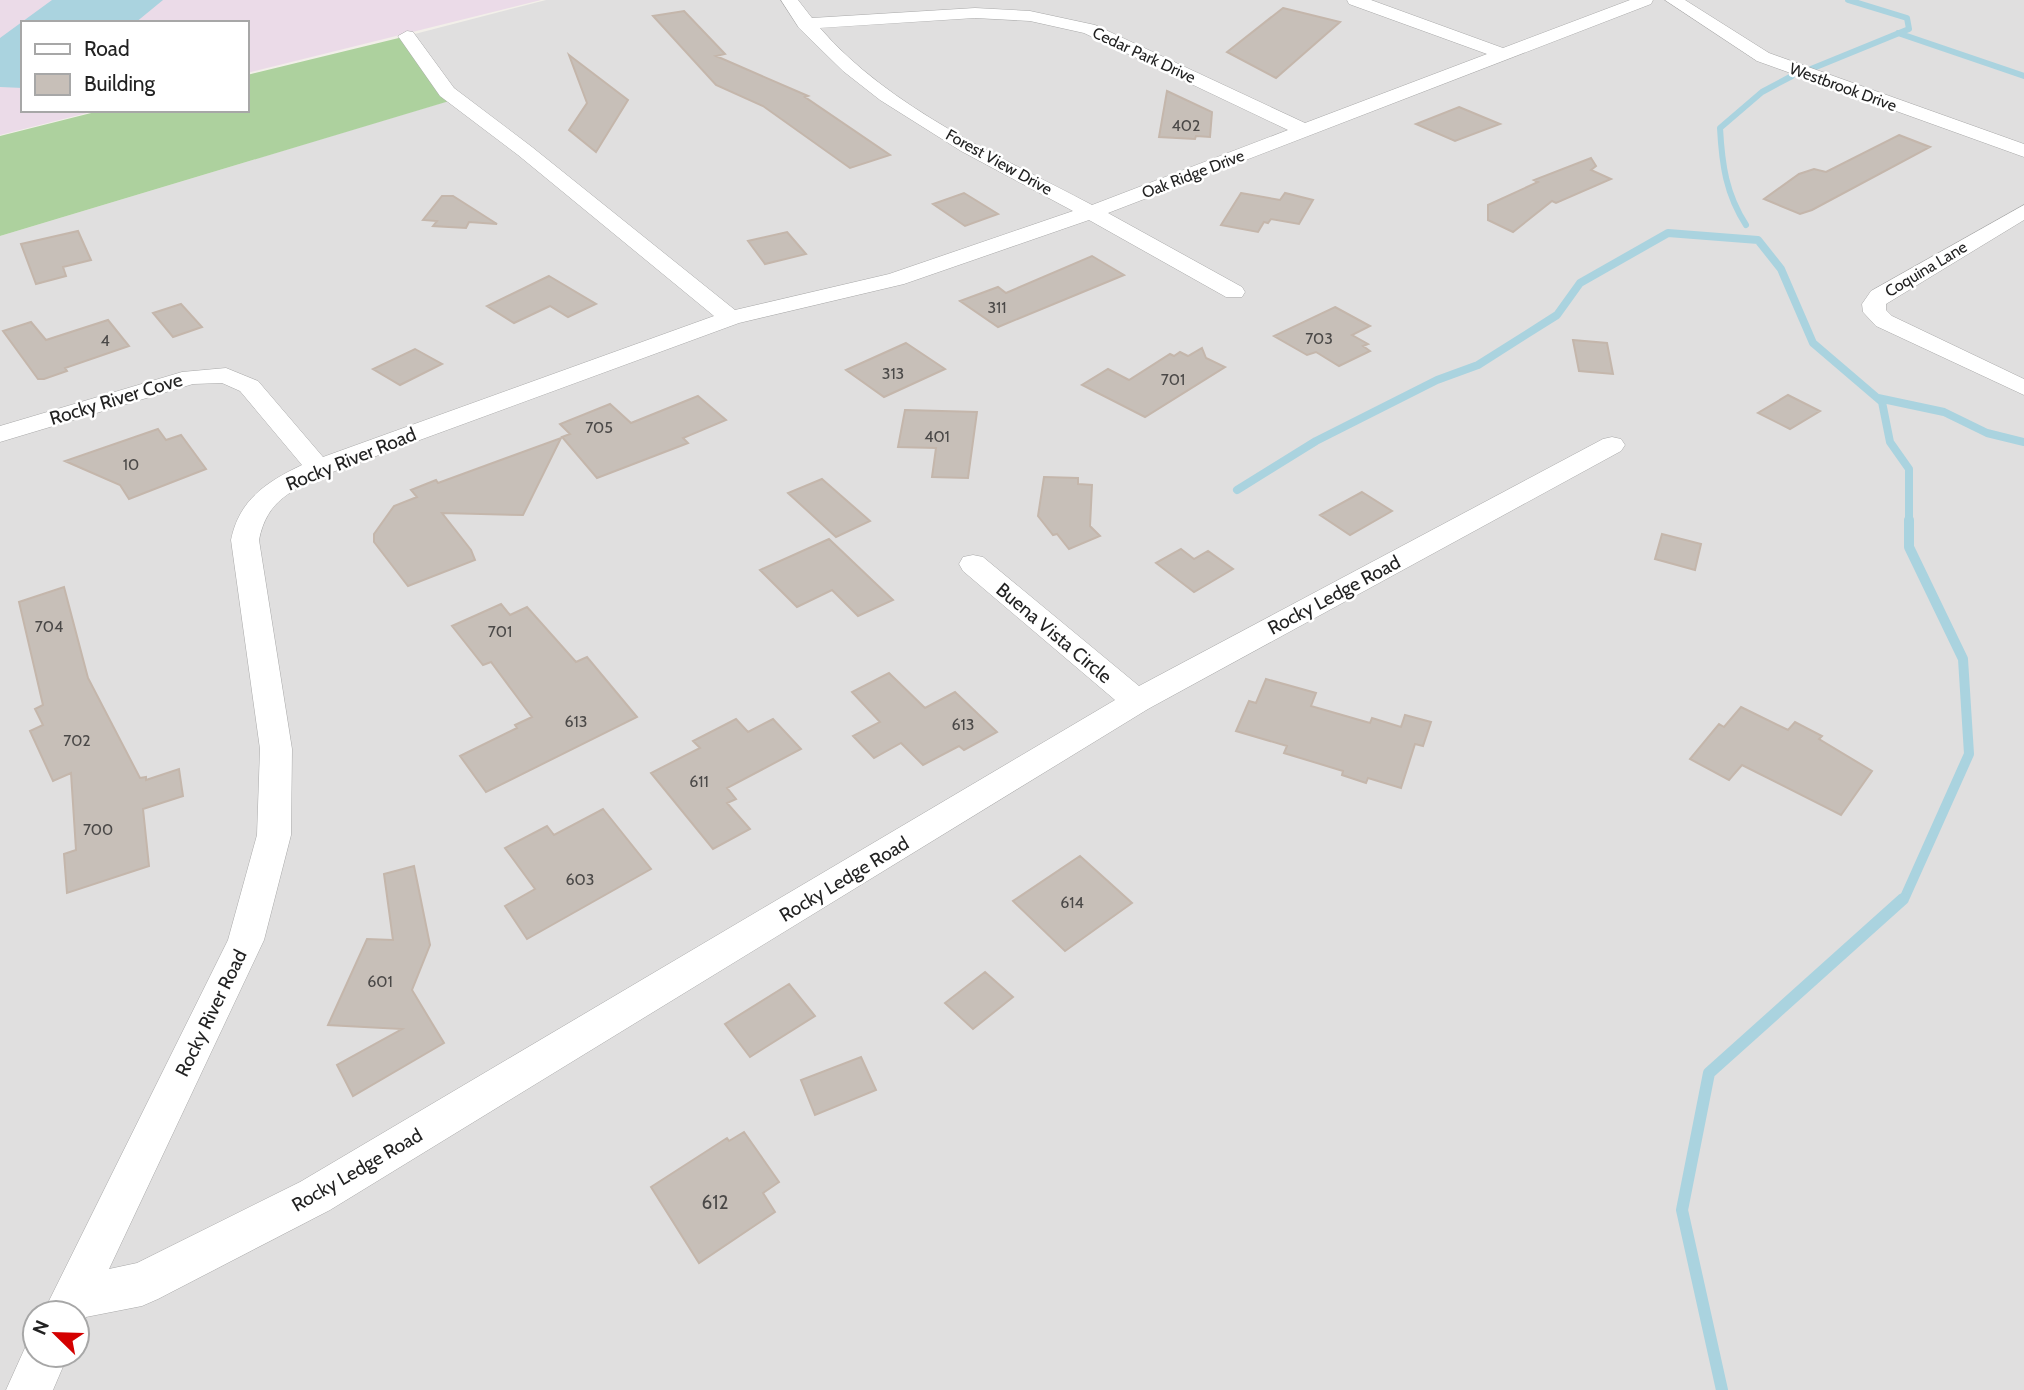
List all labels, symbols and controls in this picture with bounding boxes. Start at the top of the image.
legend [21,21,248,112]
street label: Cedar Park Drive [1090,23,1198,87]
text: Road [84,36,130,61]
street label: Westbrook Drive [1787,59,1899,115]
text: Building [84,71,156,96]
house number: 402 [1172,116,1200,135]
street label: Forest View Drive [943,125,1055,199]
street label: Oak Ridge Drive [1139,146,1247,202]
street label: Coquina Lane [1882,237,1970,301]
house number: 311 [987,298,1007,317]
house number: 703 [1305,329,1333,348]
house number: 4 [100,331,110,350]
house number: 313 [882,364,904,383]
street label: Rocky River Cove [47,368,185,430]
house number: 701 [1161,370,1185,389]
house number: 705 [585,418,613,437]
street label: Rocky River Road [283,422,419,496]
house number: 401 [924,427,950,446]
house number: 10 [123,455,139,474]
street label: Rocky Ledge Road [1264,550,1404,640]
street label: Buena Vista Circle [991,578,1117,688]
house number: 704 [35,617,63,636]
house number: 701 [488,622,512,641]
house number: 613 [565,712,587,731]
house number: 613 [952,715,974,734]
house number: 702 [63,731,91,750]
house number: 611 [689,772,709,791]
house number: 700 [83,820,113,839]
street label: Rocky Ledge Road [775,831,913,927]
house number: 603 [566,870,594,889]
house number: 614 [1060,893,1084,912]
street label: Rocky River Road [170,946,252,1080]
house number: 601 [367,972,393,991]
street label: Rocky Ledge Road [288,1123,426,1217]
house number: 612 [702,1191,728,1214]
north arrow [21,1299,91,1369]
text: N [28,1317,54,1338]

